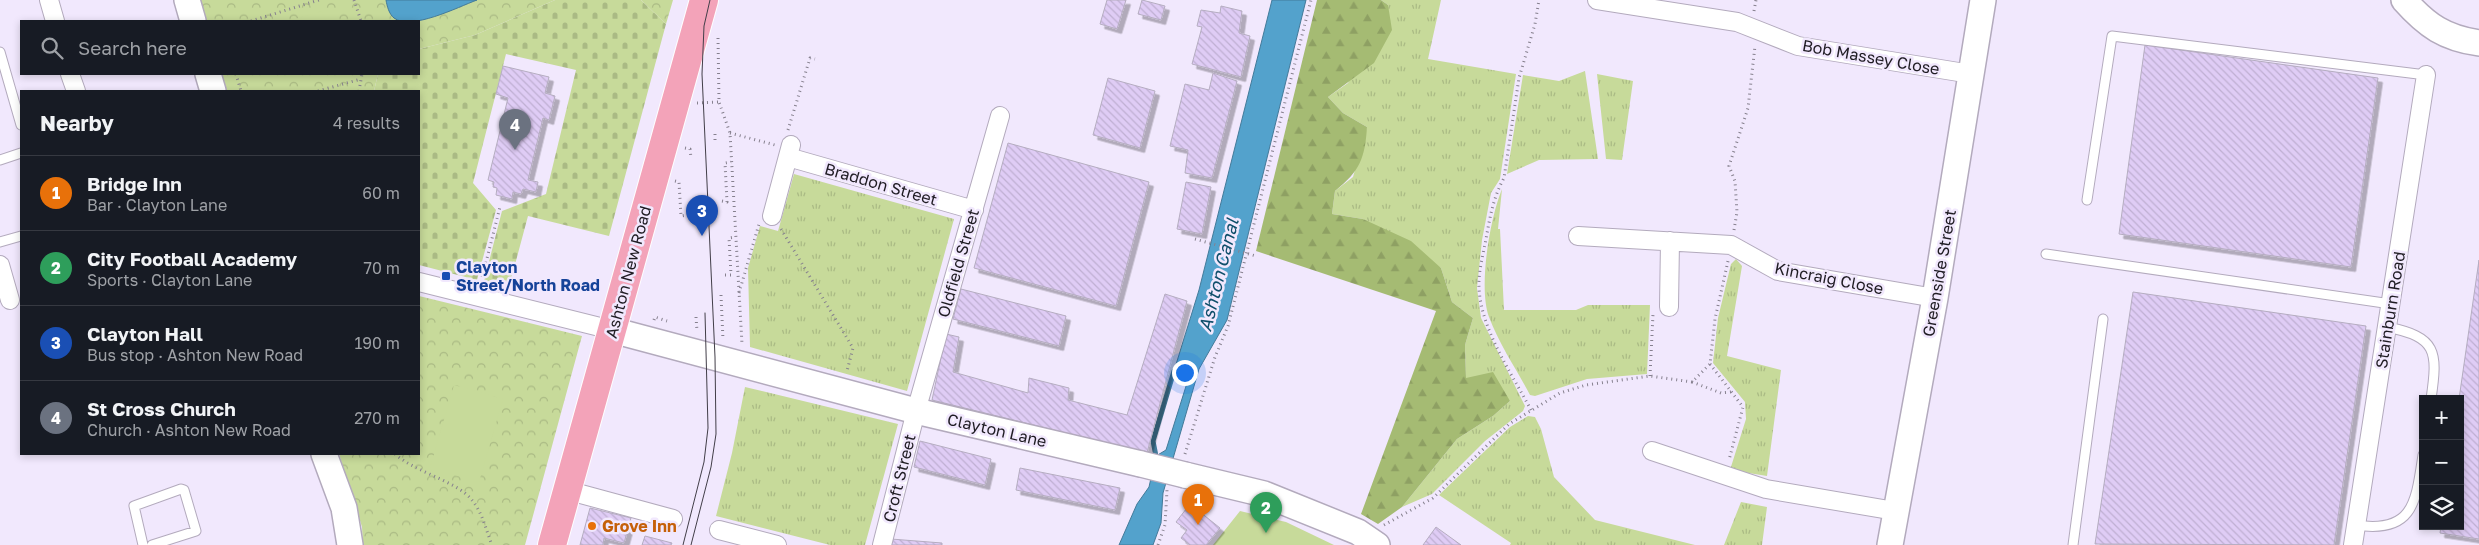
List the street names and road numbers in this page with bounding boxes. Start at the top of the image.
street label: Bob Massey Close [1801,35,1941,79]
street label: Braddon Street [822,158,940,210]
street label: Ashton New Road [601,204,655,340]
street label: Oldfield Street [933,206,983,320]
street label: Greenside Street [1918,208,1960,338]
street label: Stainburn Road [2371,250,2409,370]
street label: Kincraig Close [1773,258,1885,298]
street label: Clayton Lane [945,409,1049,451]
street label: Croft Street [878,432,920,524]

